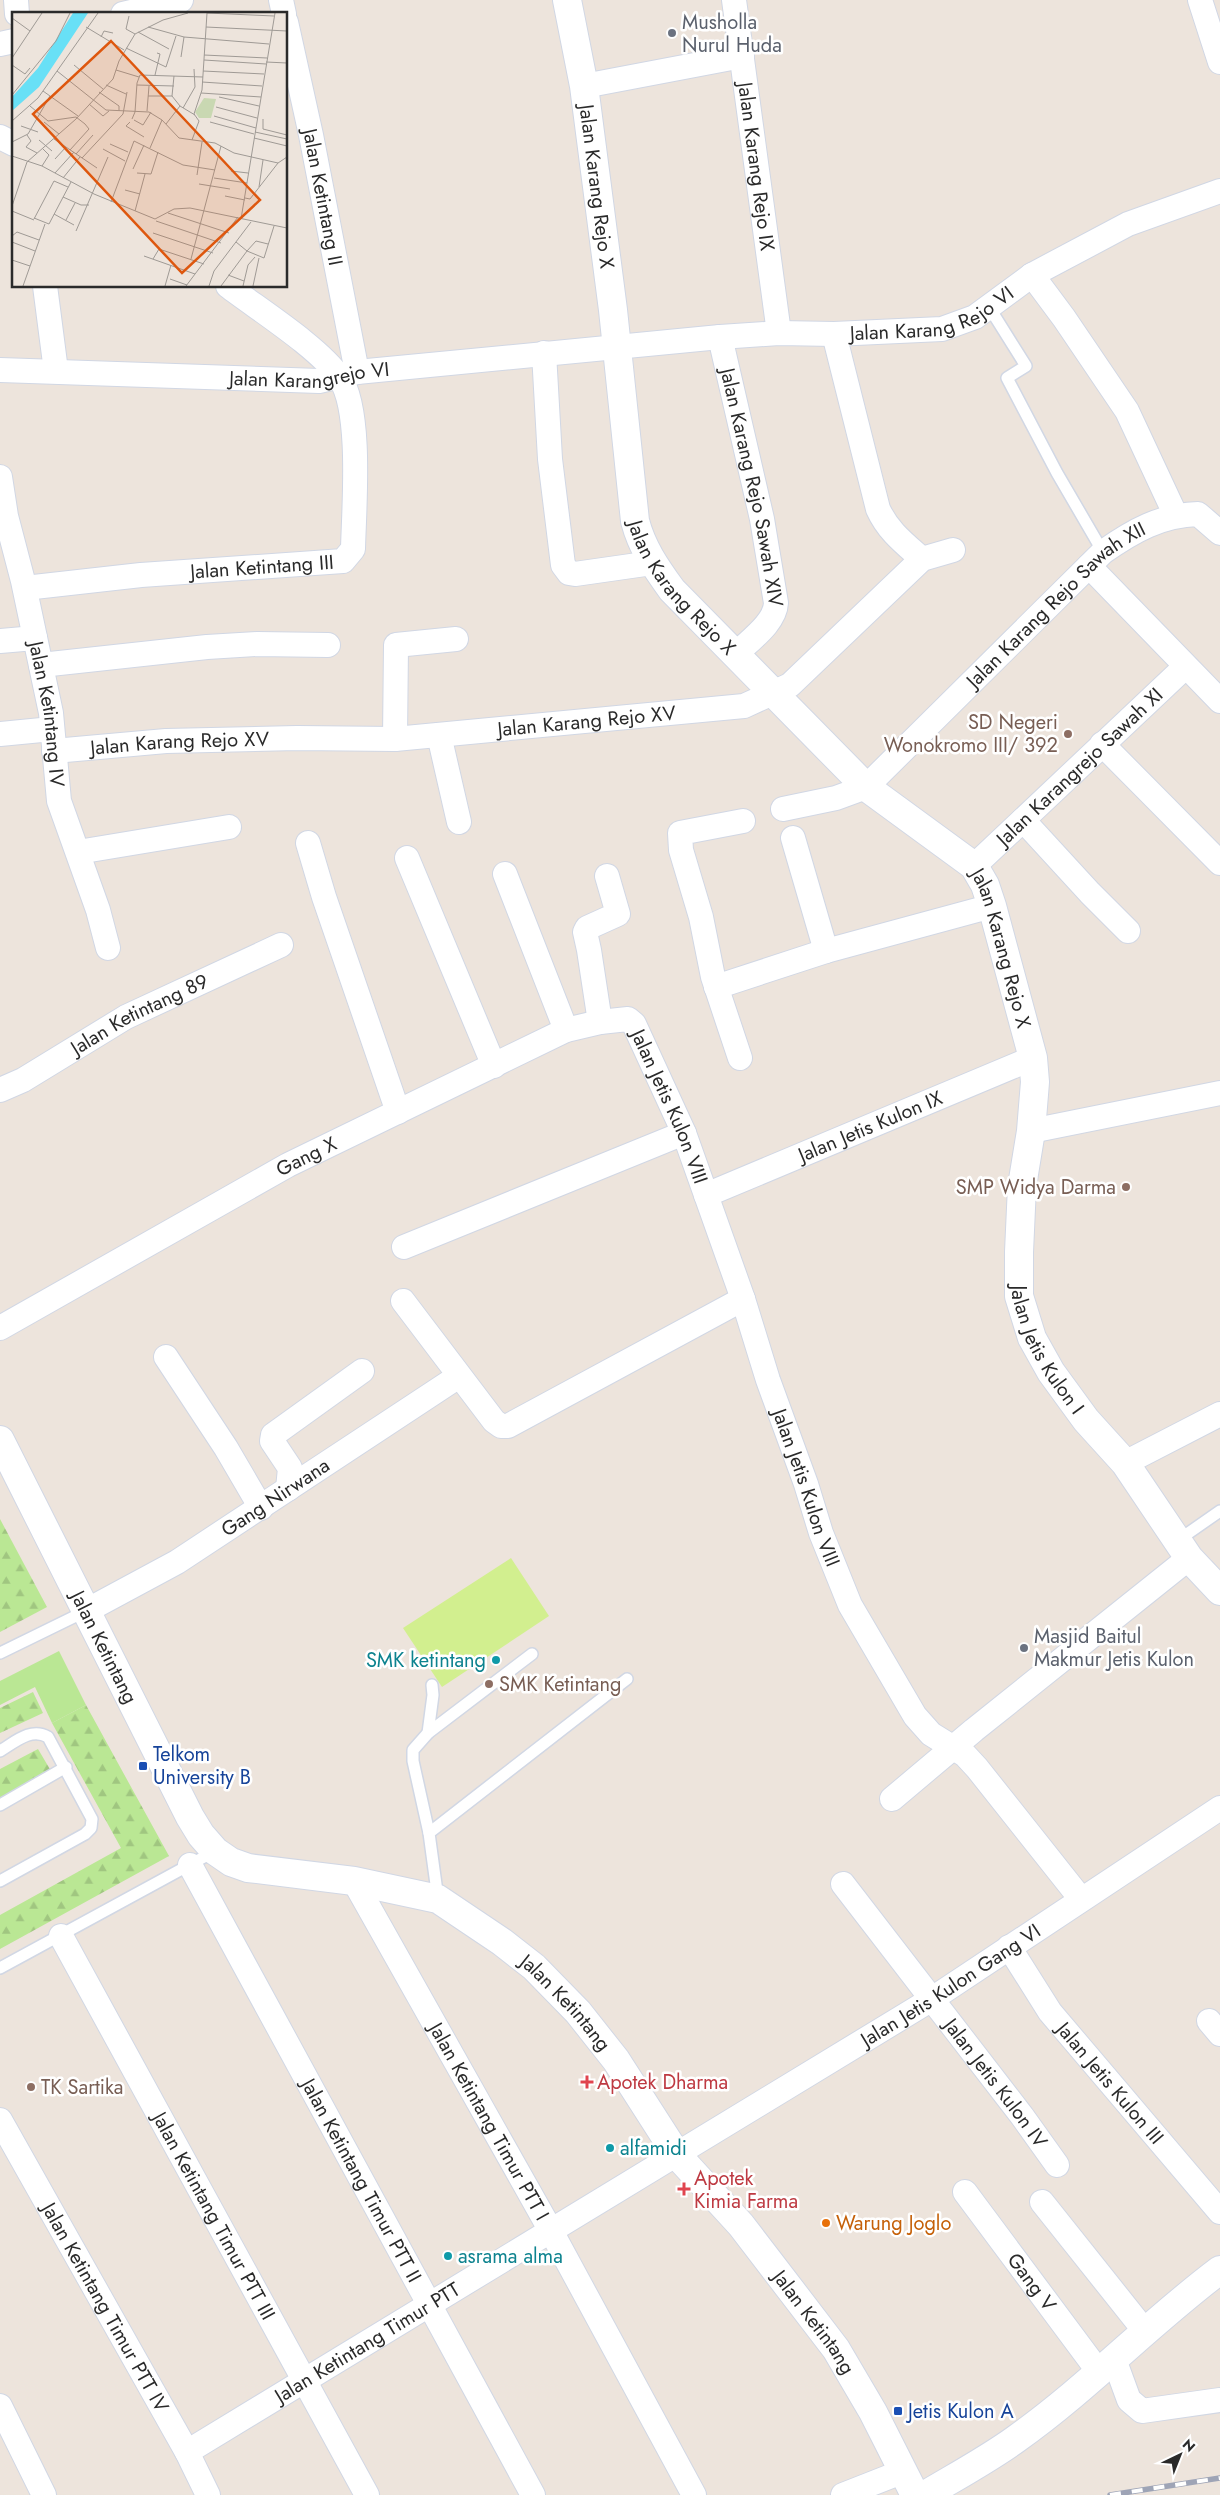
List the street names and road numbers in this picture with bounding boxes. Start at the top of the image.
street label: Jalan Karang Rejo IX [730,77,782,253]
street label: Jalan Karang Rejo X [571,100,621,270]
street label: Jalan Ketintang II [294,123,350,268]
street label: Jalan Karang Rejo VI [846,279,1020,348]
street label: Jalan Karangrejo VI [226,355,391,396]
street label: Jalan Karang Rejo Sawah XIV [712,362,791,610]
street label: Jalan Karang Rejo X [620,514,742,662]
street label: Jalan Karang Rejo Sawah XII [958,515,1150,697]
street label: Jalan Ketintang III [186,548,335,587]
street label: Jalan Ketintang IV [21,636,72,789]
street label: Jalan Karangrejo Sawah XI [988,681,1170,855]
street label: Jalan Karang Rejo XV [493,698,678,745]
street label: Jalan Karang Rejo XV [86,725,270,763]
street label: Jalan Karang Rejo X [962,860,1038,1031]
street label: Jalan Ketintang 89 [63,967,213,1064]
street label: Jalan Jetis Kulon VIII [622,1022,715,1188]
street label: Jalan Jetis Kulon IX [791,1084,947,1171]
street label: Gang X [271,1130,341,1184]
street label: Jalan Jetis Kulon I [1004,1282,1091,1420]
street label: Jalan Jetis Kulon VIII [764,1402,847,1571]
street label: Gang Nirwana [216,1451,335,1544]
street label: Jalan Ketintang [62,1583,145,1709]
street label: Jalan Jetis Kulon Gang VI [853,1917,1047,2056]
street label: Jalan Ketintang [511,1946,618,2058]
street label: Jalan Jetis Kulon IV [935,2010,1055,2155]
street label: Jalan Jetis Kulon III [1048,2014,1170,2151]
street label: Jalan Ketintang Timur PTT I [420,2015,556,2226]
street label: Jalan Ketintang Timur PTT II [293,2071,428,2288]
street label: Jalan Ketintang Timur PTT III [144,2104,282,2325]
street label: Jalan Ketintang Timur PTT IV [33,2195,176,2418]
street label: Gang V [1000,2247,1063,2318]
street label: Jalan Ketintang [764,2262,862,2380]
street label: Jalan Ketintang Timur PTT [267,2275,466,2412]

